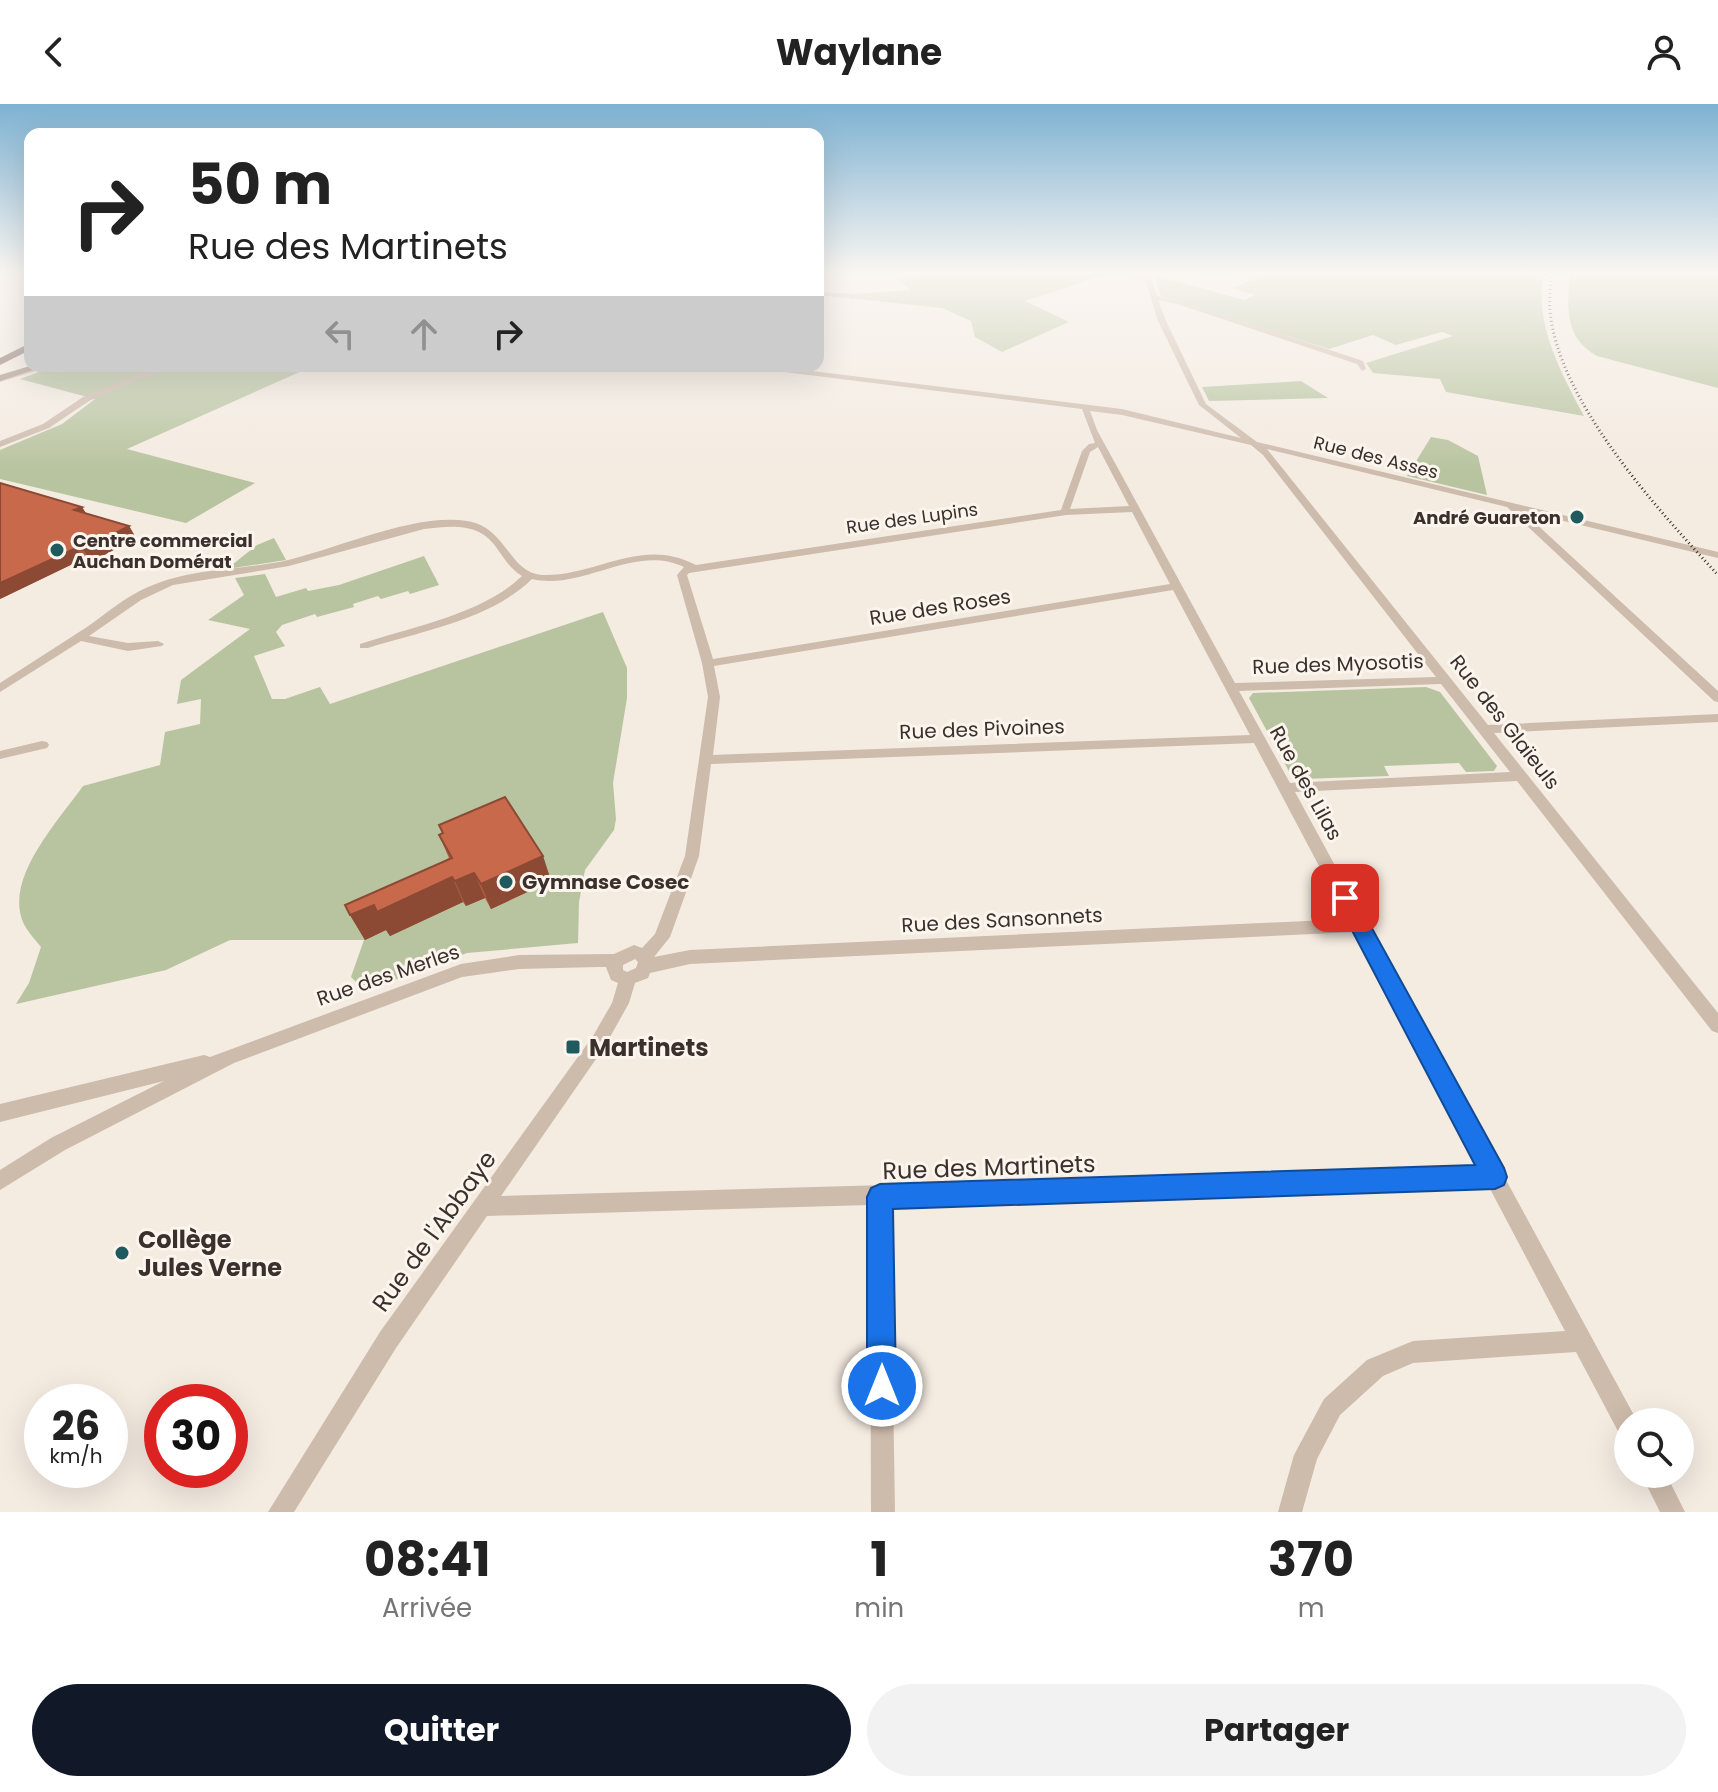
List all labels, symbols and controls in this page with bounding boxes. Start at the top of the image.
text: Waylane [776,27,942,78]
icon: back [32,30,76,74]
icon: person [1642,30,1686,74]
text: 50 m [188,145,332,224]
icon: right [56,160,160,264]
text: Rue des Martinets [188,221,508,272]
icon: left [318,312,362,356]
icon: ahead [402,312,446,356]
icon: right [486,312,530,356]
street label: Rue des Asses [1311,429,1441,485]
street label: Rue des Lupins [845,496,979,540]
place label: André Guareton [1413,505,1561,530]
marker: André Guareton [1568,508,1586,526]
place label: Centre commercial Auchan Domérat [73,528,253,574]
marker: Centre commercial Auchan Domérat [48,541,66,559]
street label: Rue des Roses [867,582,1013,632]
street label: Rue des Myosotis [1252,647,1424,681]
street label: Rue des Glaïeuls [1444,649,1566,795]
street label: Rue des Pivoines [899,712,1065,746]
street label: Rue des Lilas [1263,721,1349,845]
pin [1311,864,1379,932]
place label: Gymnase Cosec [522,868,689,896]
marker: Gymnase Cosec [497,873,515,891]
icon: arrive [1323,876,1367,920]
street label: Rue des Sansonnets [901,901,1103,939]
street label: Rue des Merles [313,937,463,1013]
place label: Martinets [589,1031,709,1064]
marker: Martinets [564,1038,582,1056]
street label: Rue de l'Abbaye [364,1144,504,1318]
street label: Rue des Martinets [882,1147,1096,1187]
place label: Collège Jules Verne [138,1223,282,1284]
marker: Collège Jules Verne [113,1244,131,1262]
position arrow [840,1344,924,1428]
speed limit sign: 30 [144,1384,248,1488]
text: 26 [52,1398,100,1454]
map controls [1614,1408,1694,1488]
button: search [1614,1408,1694,1488]
text: km/h [49,1442,103,1470]
text: 08:41 [364,1526,490,1593]
text: 1 [870,1526,888,1593]
text: 370 [1268,1526,1354,1593]
text: Arrivée [382,1590,472,1626]
text: min [854,1590,904,1626]
text: m [1298,1590,1324,1626]
button: Quitter [32,1684,851,1776]
button: Partager [867,1684,1686,1776]

